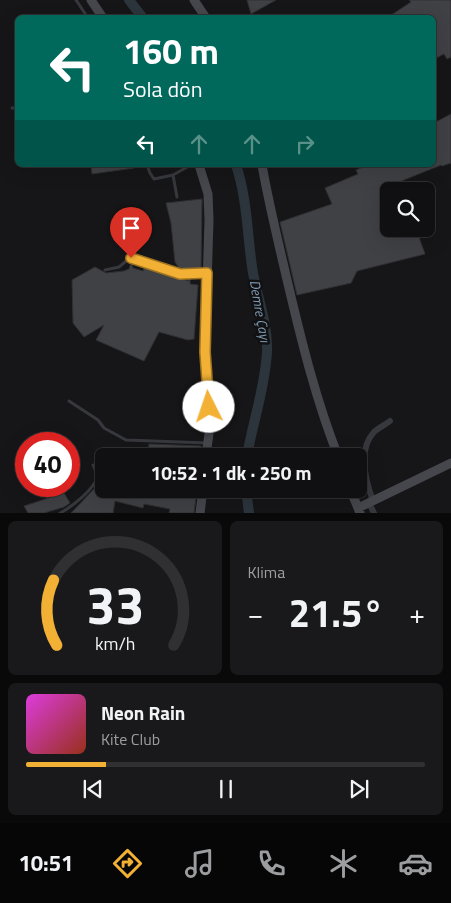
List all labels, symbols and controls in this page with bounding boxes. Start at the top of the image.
text: 160 m [123,24,219,78]
icon: left [40,35,105,100]
text: Sola dön [123,72,203,106]
icon: left [132,130,160,158]
icon: ahead [185,130,213,158]
icon: ahead [238,130,266,158]
icon: right [291,130,319,158]
map controls [380,182,435,237]
button: search [380,182,435,237]
pin [110,207,152,258]
icon: arrive [117,214,145,242]
water label: Demre Çayı [245,278,276,345]
position arrow [182,380,234,432]
speed limit sign: 40 [15,432,80,497]
text: 10:52 · 1 dk · 250 m [151,458,311,487]
text: Klima [248,560,285,584]
text: 33 [86,565,144,644]
text: 21.5° [289,584,384,642]
text: − [248,592,263,635]
text: + [409,592,425,635]
text: km/h [95,630,135,657]
text: Neon Rain [101,698,185,727]
text: Kite Club [101,727,160,751]
icon: previous [79,775,107,803]
icon: pause [212,775,240,803]
icon: next [345,775,373,803]
text: 10:51 [18,846,73,880]
icon: directions [110,846,145,881]
icon: music [182,846,217,881]
icon: phone [254,846,289,881]
icon: climate [326,846,361,881]
icon: car [398,846,433,881]

